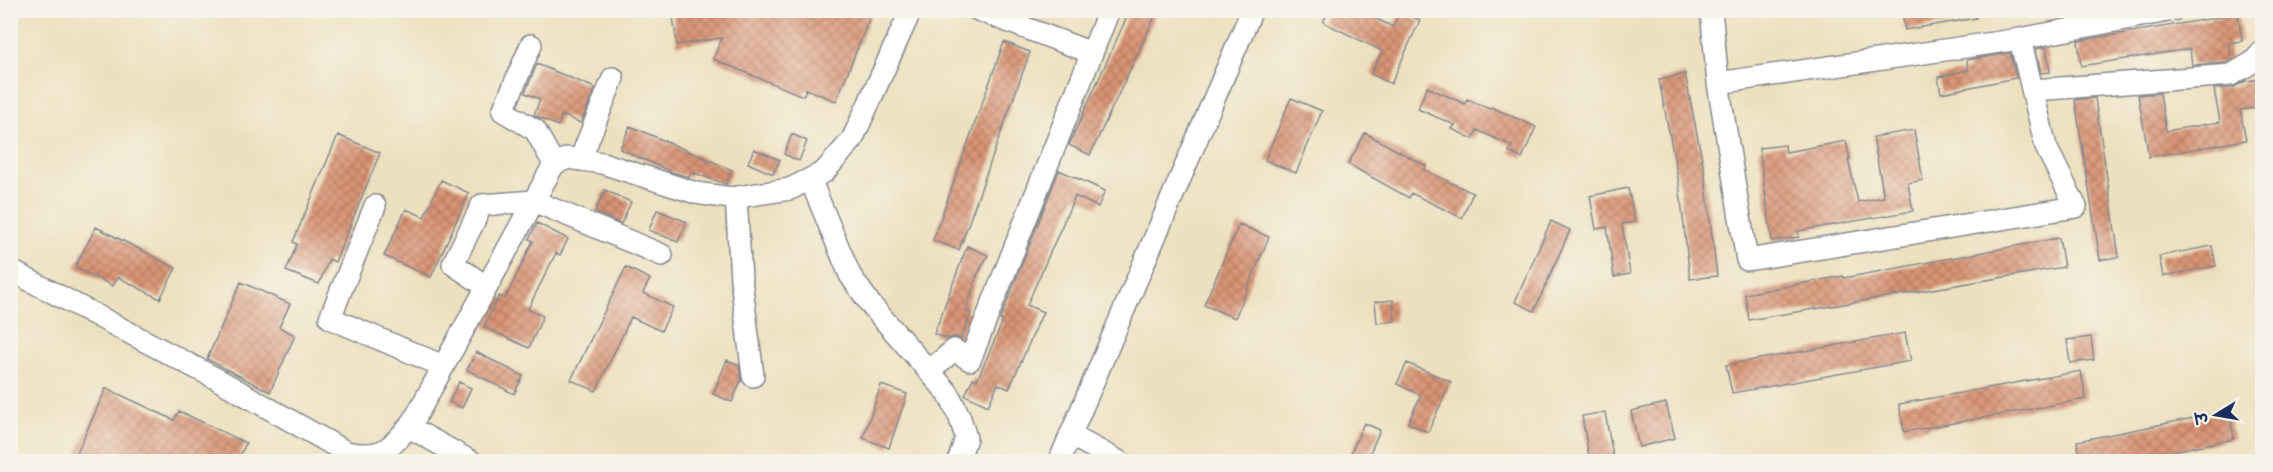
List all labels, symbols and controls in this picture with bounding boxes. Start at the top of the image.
north arrow [2186,385,2246,445]
text: उ [2194,409,2215,426]

